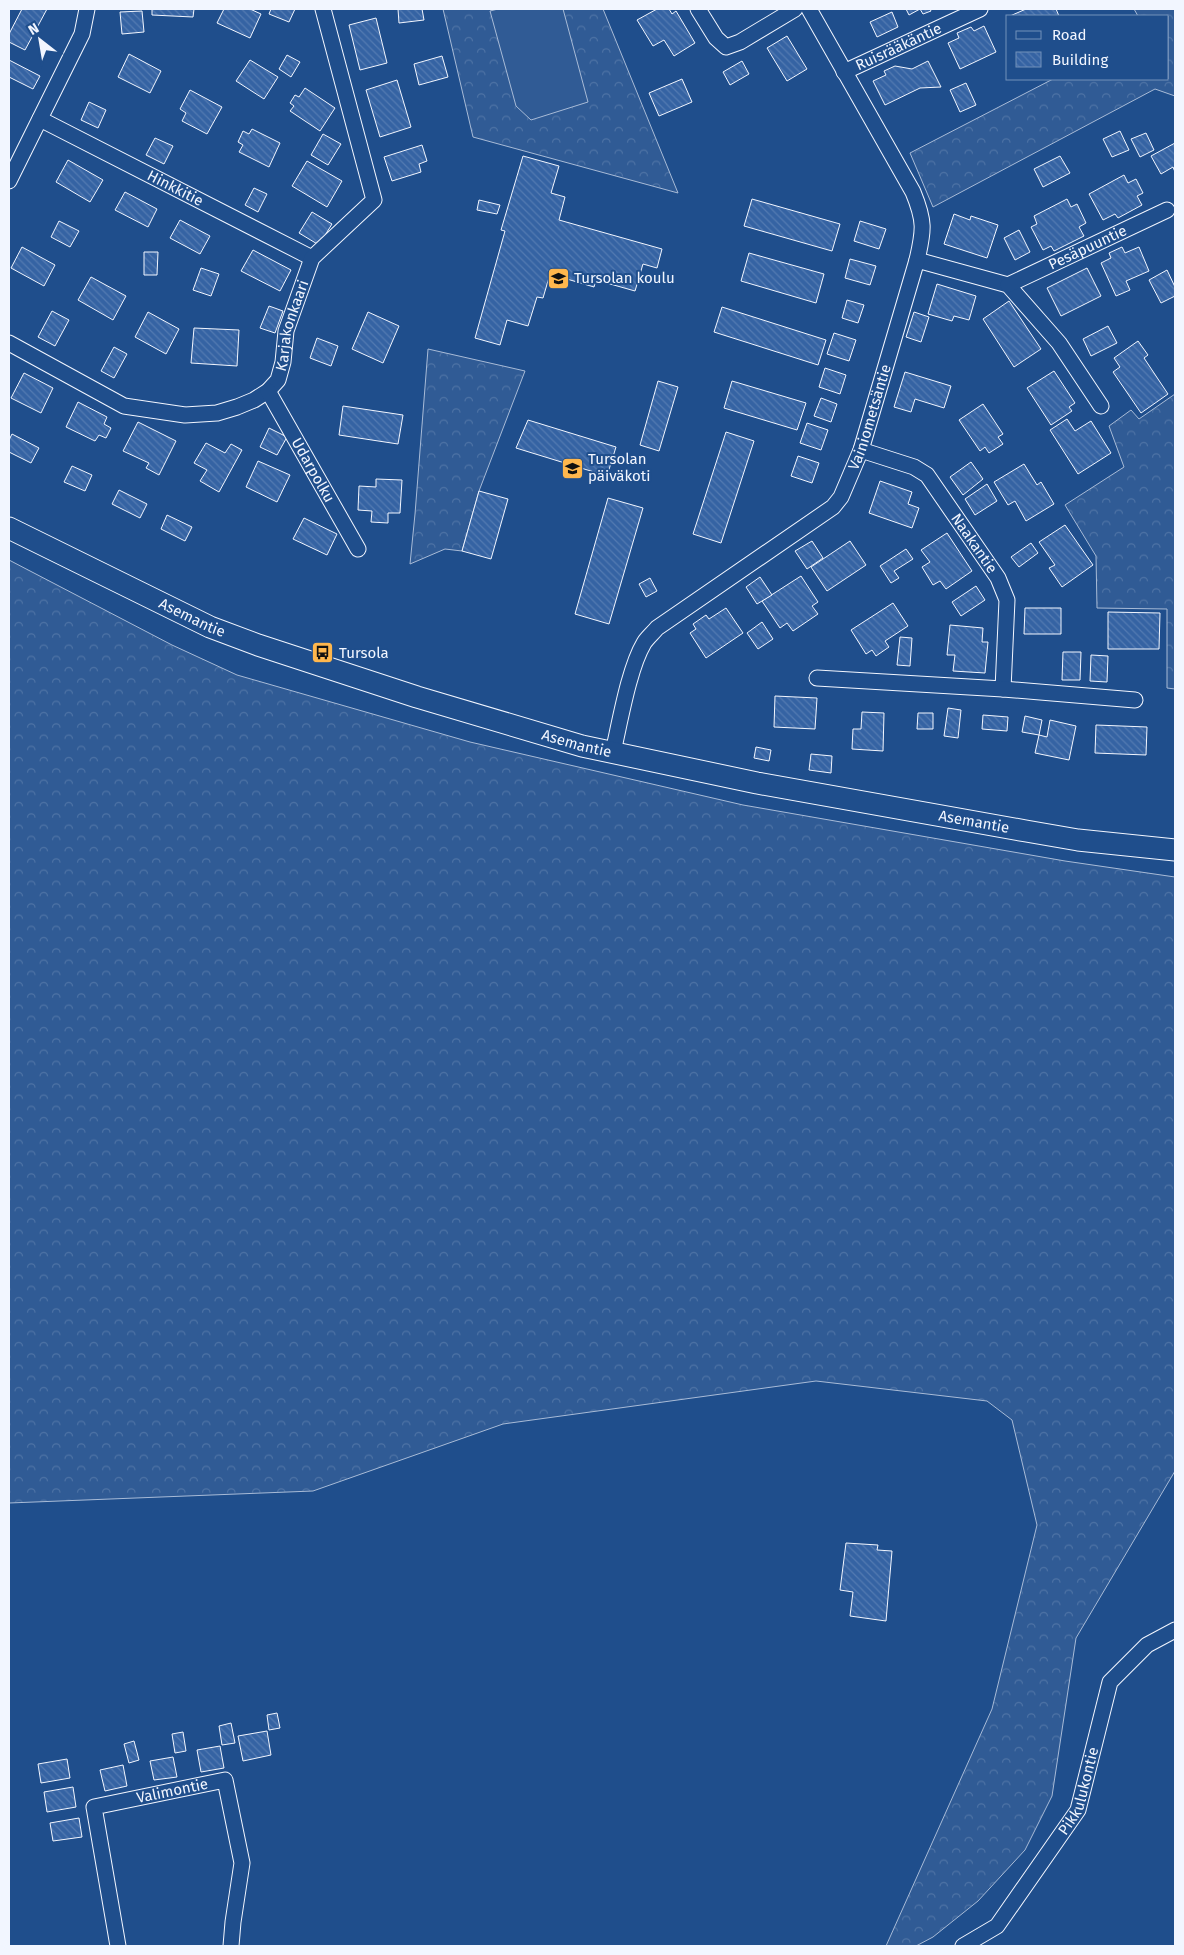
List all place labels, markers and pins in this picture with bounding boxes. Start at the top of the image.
school or university icon: Tursolan koulu [546,266,570,290]
place label: Tursolan koulu [574,269,675,287]
place label: Tursolan päiväkoti [588,450,650,485]
school or university icon: Tursolan päiväkoti [560,456,584,480]
bus stop icon: Tursola [311,641,335,665]
place label: Tursola [339,644,389,662]

